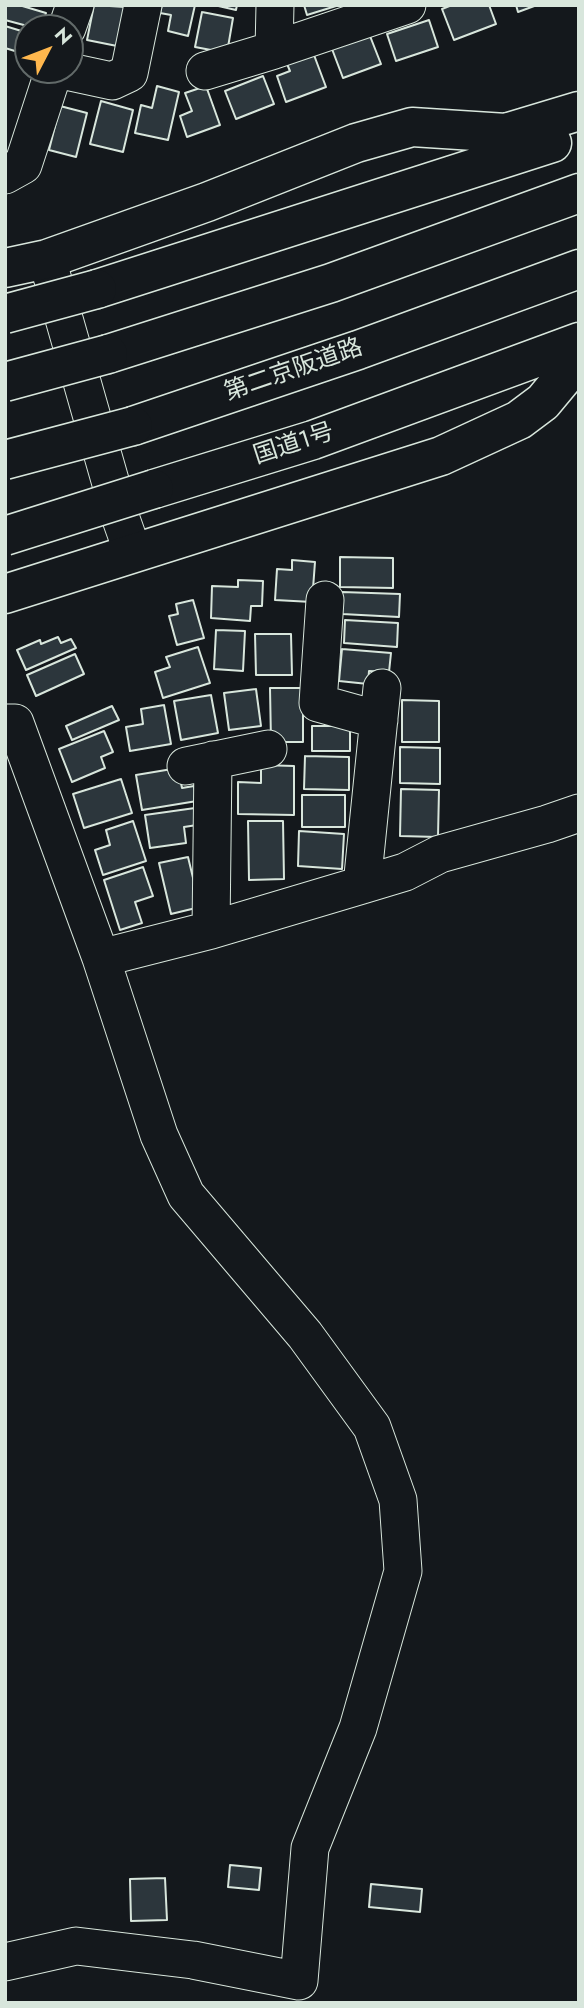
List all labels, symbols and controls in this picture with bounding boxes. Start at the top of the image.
north arrow [14,14,84,84]
text: N [48,21,79,51]
street label: 第二京阪道路 [221,334,367,408]
street label: 国道1号 [250,419,338,471]

